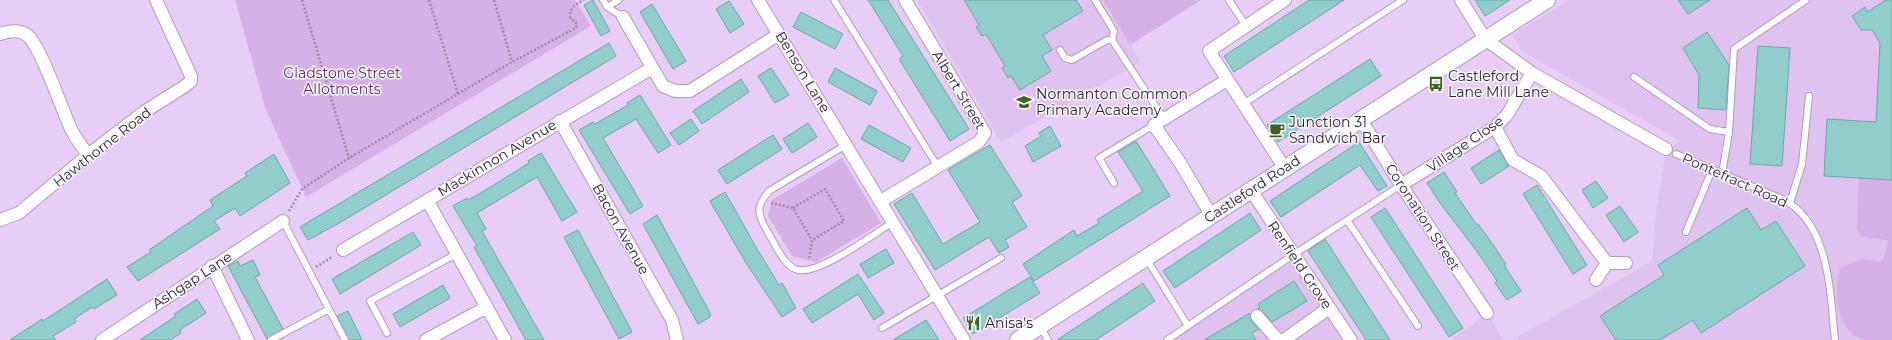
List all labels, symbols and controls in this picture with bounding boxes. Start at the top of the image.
street label: Benson Lane [772,28,834,116]
street label: Albert Street [928,47,990,133]
park label: Gladstone Street Allotments [283,64,401,98]
place label: Castleford Lane Mill Lane [1448,67,1549,101]
bus stop icon: Castleford Lane Mill Lane [1427,75,1445,93]
place label: Normanton Common Primary Academy [1036,85,1188,119]
school or university icon: Normanton Common Primary Academy [1015,93,1033,111]
street label: Hawthorne Road [49,103,155,191]
street label: Village Close [1423,112,1507,176]
place label: Junction 31 Sandwich Bar [1288,113,1387,147]
street label: Mackinnon Avenue [434,115,560,201]
cafe icon: Junction 31 Sandwich Bar [1268,121,1286,139]
street label: Pontefract Road [1679,149,1791,211]
street label: Castleford Road [1200,151,1304,227]
street label: Coronation Street [1382,160,1464,274]
street label: Bacon Avenue [589,180,653,278]
street label: Renfield Grove [1264,217,1336,313]
street label: Ashgap Lane [149,247,235,313]
restaurant icon: Anisa's [964,314,982,332]
place label: Anisa's [985,314,1033,332]

